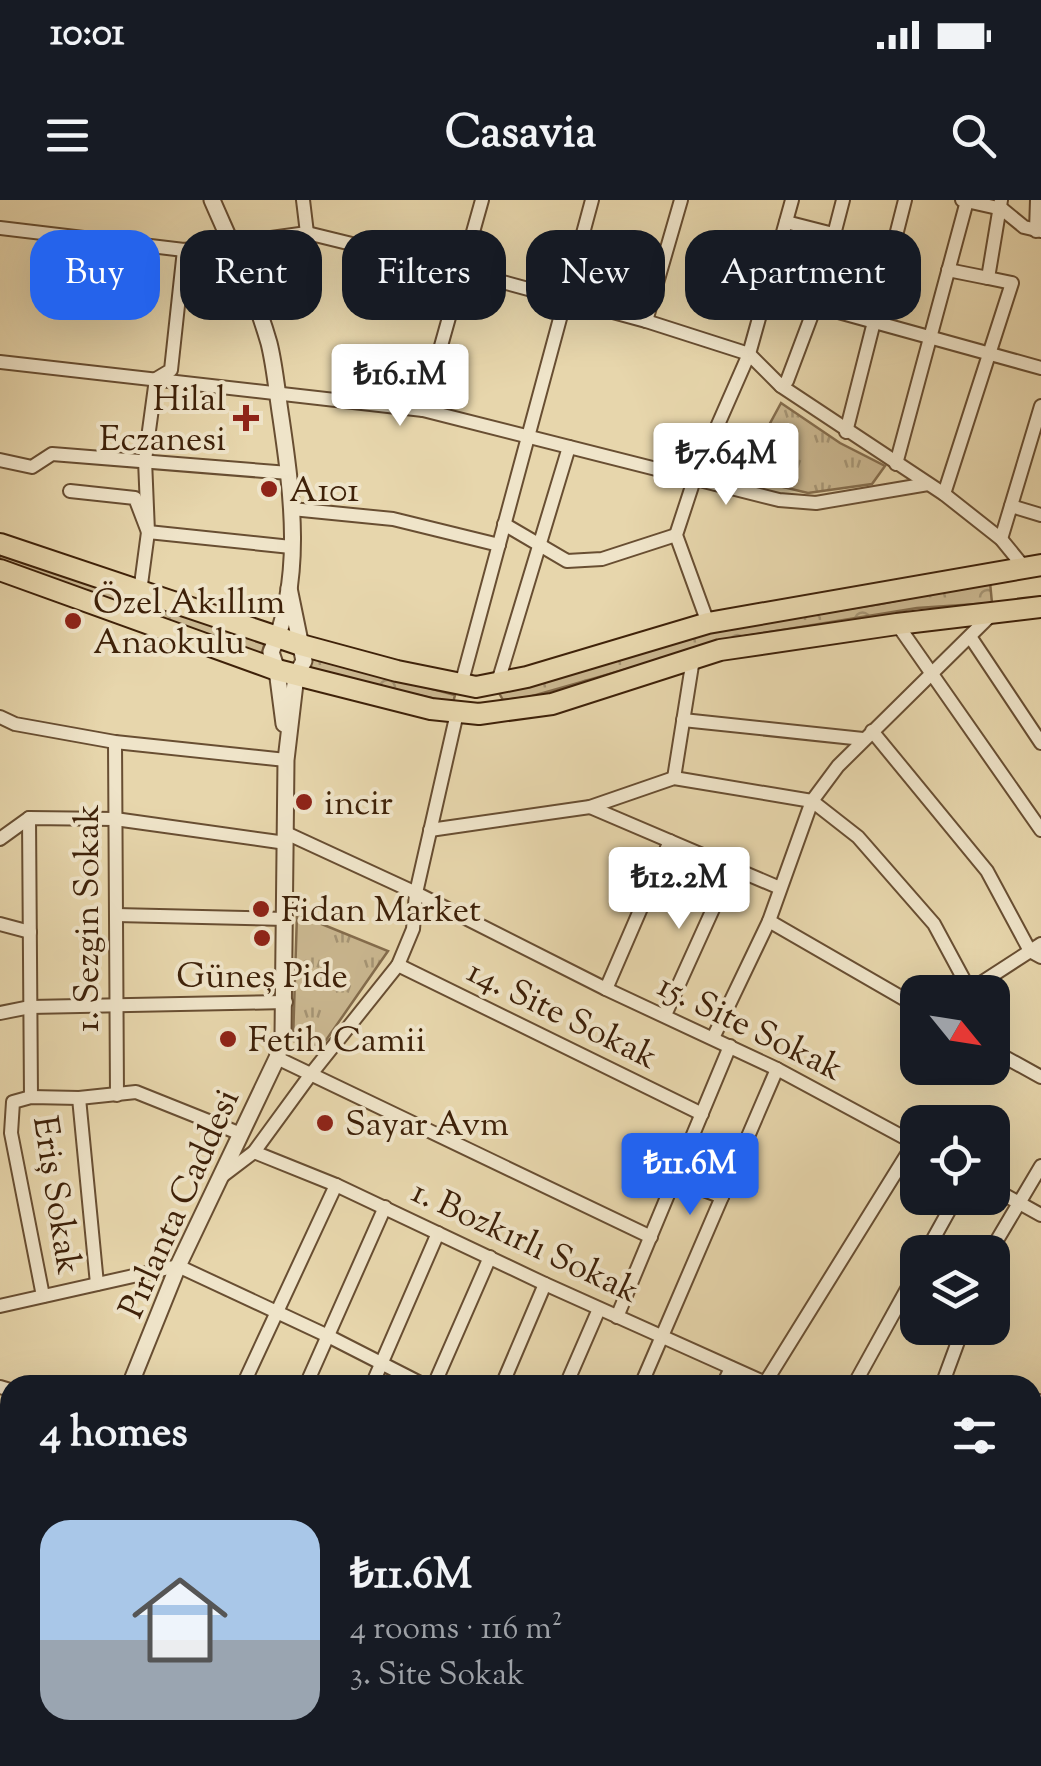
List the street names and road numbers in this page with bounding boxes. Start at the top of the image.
street label: 1. Sezgin Sokak [64,804,115,1032]
street label: 14. Site Sokak [458,948,665,1084]
street label: 15. Site Sokak [648,962,851,1096]
street label: Pırlanta Caddesi [108,1082,255,1327]
street label: Eriş Sokak [17,1113,92,1278]
street label: 1. Bozkırlı Sokak [402,1168,647,1318]

